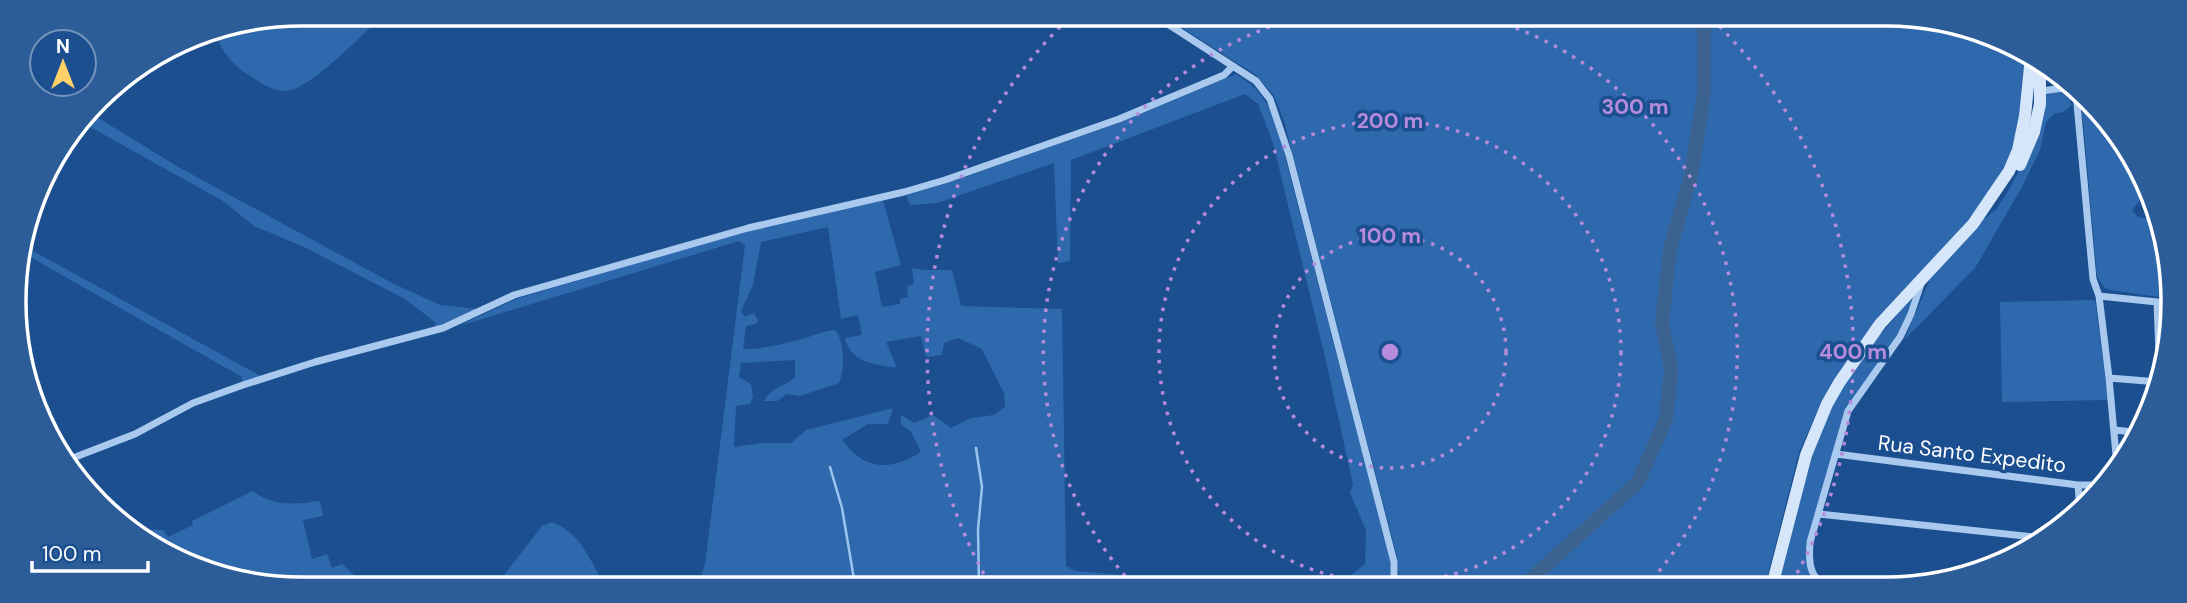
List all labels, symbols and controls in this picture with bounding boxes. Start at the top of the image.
north arrow [28,28,98,98]
text: N [56,34,70,59]
text: 300 m [1602,93,1668,121]
text: 200 m [1357,107,1423,135]
text: 100 m [1359,222,1421,250]
text: 400 m [1819,338,1887,366]
centre of rings [1378,340,1402,364]
street label: Rua Santo Expedito [1876,429,2068,479]
scale bar [32,530,147,574]
text: 100 m [42,540,102,568]

